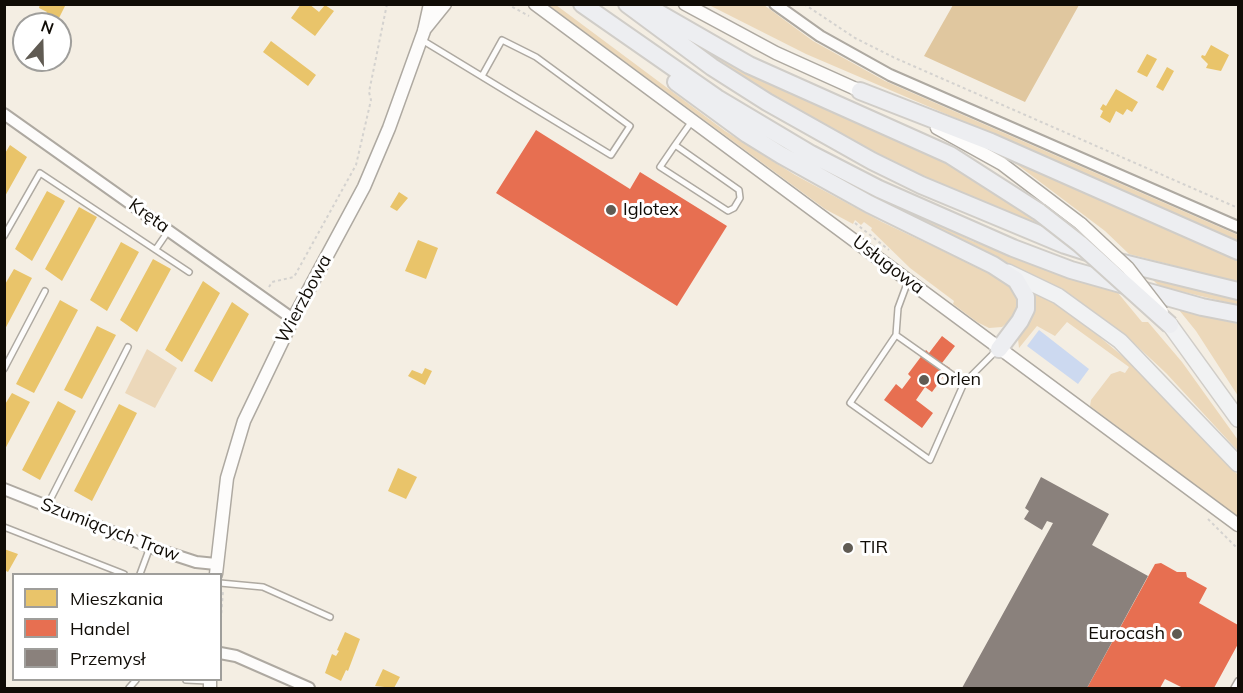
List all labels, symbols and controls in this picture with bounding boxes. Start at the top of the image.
north arrow [12,12,72,72]
text: N [38,15,57,38]
street label: Kręta [124,194,174,238]
place label: Iglotex [623,199,679,221]
marker: Iglotex [604,203,618,217]
street label: Usługowa [848,231,928,299]
street label: Wierzbowa [272,251,336,347]
place label: Orlen [936,369,981,391]
marker: Orlen [917,373,931,387]
street label: Szumiących Traw [38,494,182,566]
place label: TIR [860,537,888,559]
marker: TIR [841,541,855,555]
legend [12,573,222,681]
text: Mieszkania [70,587,163,610]
text: Handel [70,617,130,640]
place label: Eurocash [1088,623,1165,645]
marker: Eurocash [1170,627,1184,641]
text: Przemysł [70,647,145,670]

